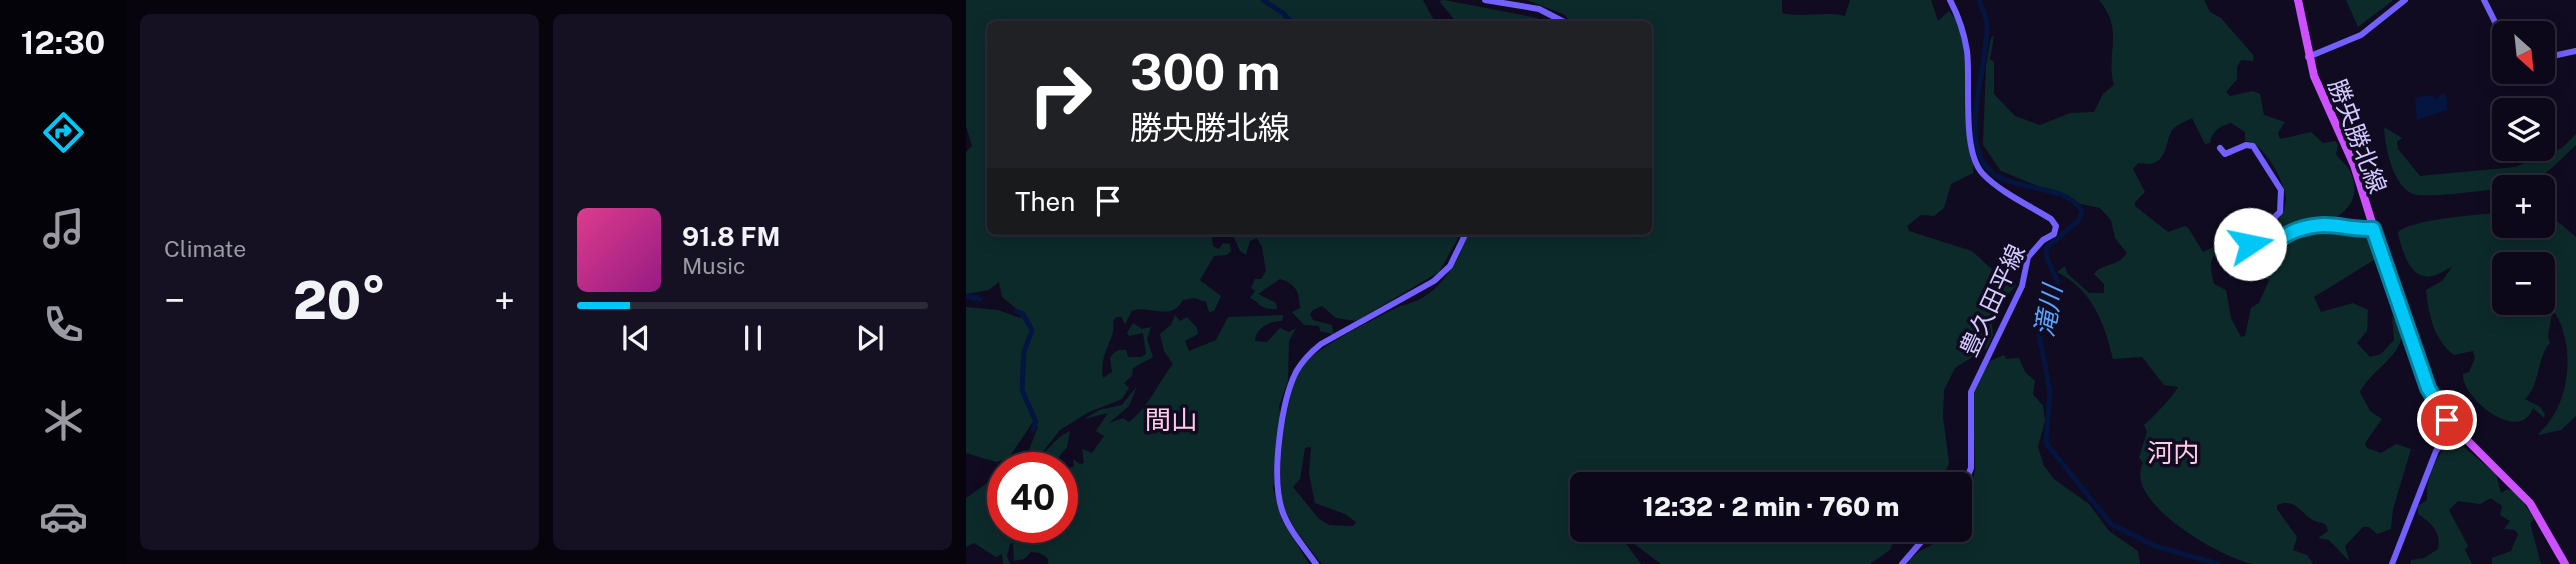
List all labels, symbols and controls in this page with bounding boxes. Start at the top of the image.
north arrow [2492,21,2555,84]
map controls [2492,21,2555,315]
text: 12:30 [21,24,105,61]
text: 300 m [1130,43,1280,101]
icon: right [1015,49,1106,140]
street label: 勝央勝北線 [2323,75,2393,197]
button: layers [2492,98,2555,161]
icon: directions [39,108,88,157]
text: 勝央勝北線 [1130,109,1290,146]
button: + [2492,175,2555,238]
icon: arrive [1089,182,1127,220]
text: Then [1015,186,1075,217]
icon: music [39,204,88,253]
position arrow [2213,207,2287,281]
text: 91.8 FM [682,221,780,252]
text: Climate [164,235,246,262]
street label: 豊久田平線 [1954,240,2030,360]
text: Music [682,252,746,279]
button: − [2492,252,2555,315]
text: 20° [293,270,386,331]
text: − [164,278,185,323]
text: + [494,278,515,323]
water label: 滝川 [2028,280,2068,339]
icon: phone [39,300,88,349]
icon: previous [617,319,655,357]
icon: pause [734,319,772,357]
icon: next [851,319,889,357]
pin [2417,390,2477,450]
icon: climate [39,396,88,445]
icon: arrive [2428,401,2466,439]
district label: 間山 [1145,404,1197,435]
district label: 河内 [2147,437,2199,468]
speed limit sign: 40 [987,452,1078,543]
text: 12:32 · 2 min · 760 m [1643,491,1899,522]
icon: car [39,492,88,541]

